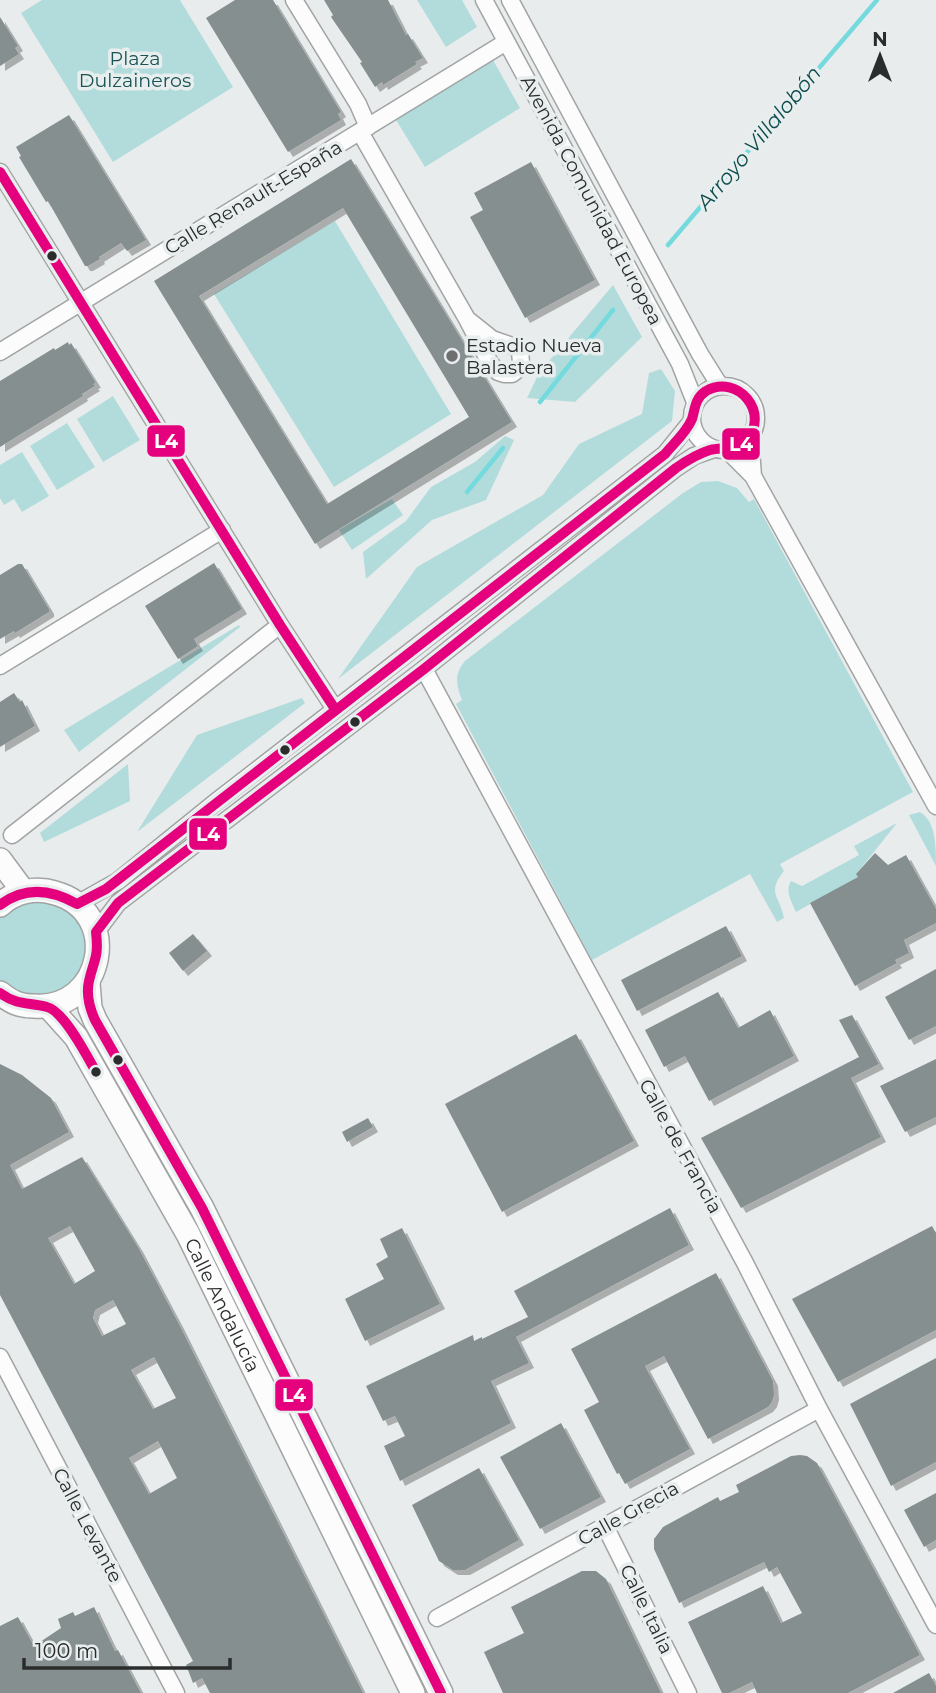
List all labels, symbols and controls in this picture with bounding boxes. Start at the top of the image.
north arrow [845,21,915,91]
text: N [872,28,888,51]
park label: Plaza Dulzaineros [79,47,191,92]
water label: Arroyo Villalobón [690,61,826,216]
street label: Avenida Comunidad Europea [516,72,667,329]
street label: Calle Renault-España [160,135,346,260]
unlabelled marker [45,249,59,263]
place label: Estadio Nueva Balastera [466,334,602,379]
marker: Estadio Nueva Balastera [444,348,460,364]
line badge: L4 [146,424,186,458]
line badge: L4 [721,427,761,461]
text: L4 [154,430,178,453]
text: L4 [729,433,753,456]
unlabelled marker [348,715,362,729]
unlabelled marker [278,743,292,757]
line badge: L4 [188,817,228,851]
text: L4 [196,823,220,846]
unlabelled marker [111,1053,125,1067]
unlabelled marker [89,1065,103,1079]
street label: Calle de Francia [634,1075,727,1217]
street label: Calle Andalucía [180,1234,265,1376]
line badge: L4 [274,1378,314,1412]
text: L4 [282,1384,306,1407]
street label: Calle Levante [48,1464,127,1586]
street label: Calle Grecia [574,1476,683,1551]
street label: Calle Italia [615,1561,678,1658]
scale bar [24,1626,231,1670]
text: 100 m [35,1638,98,1663]

